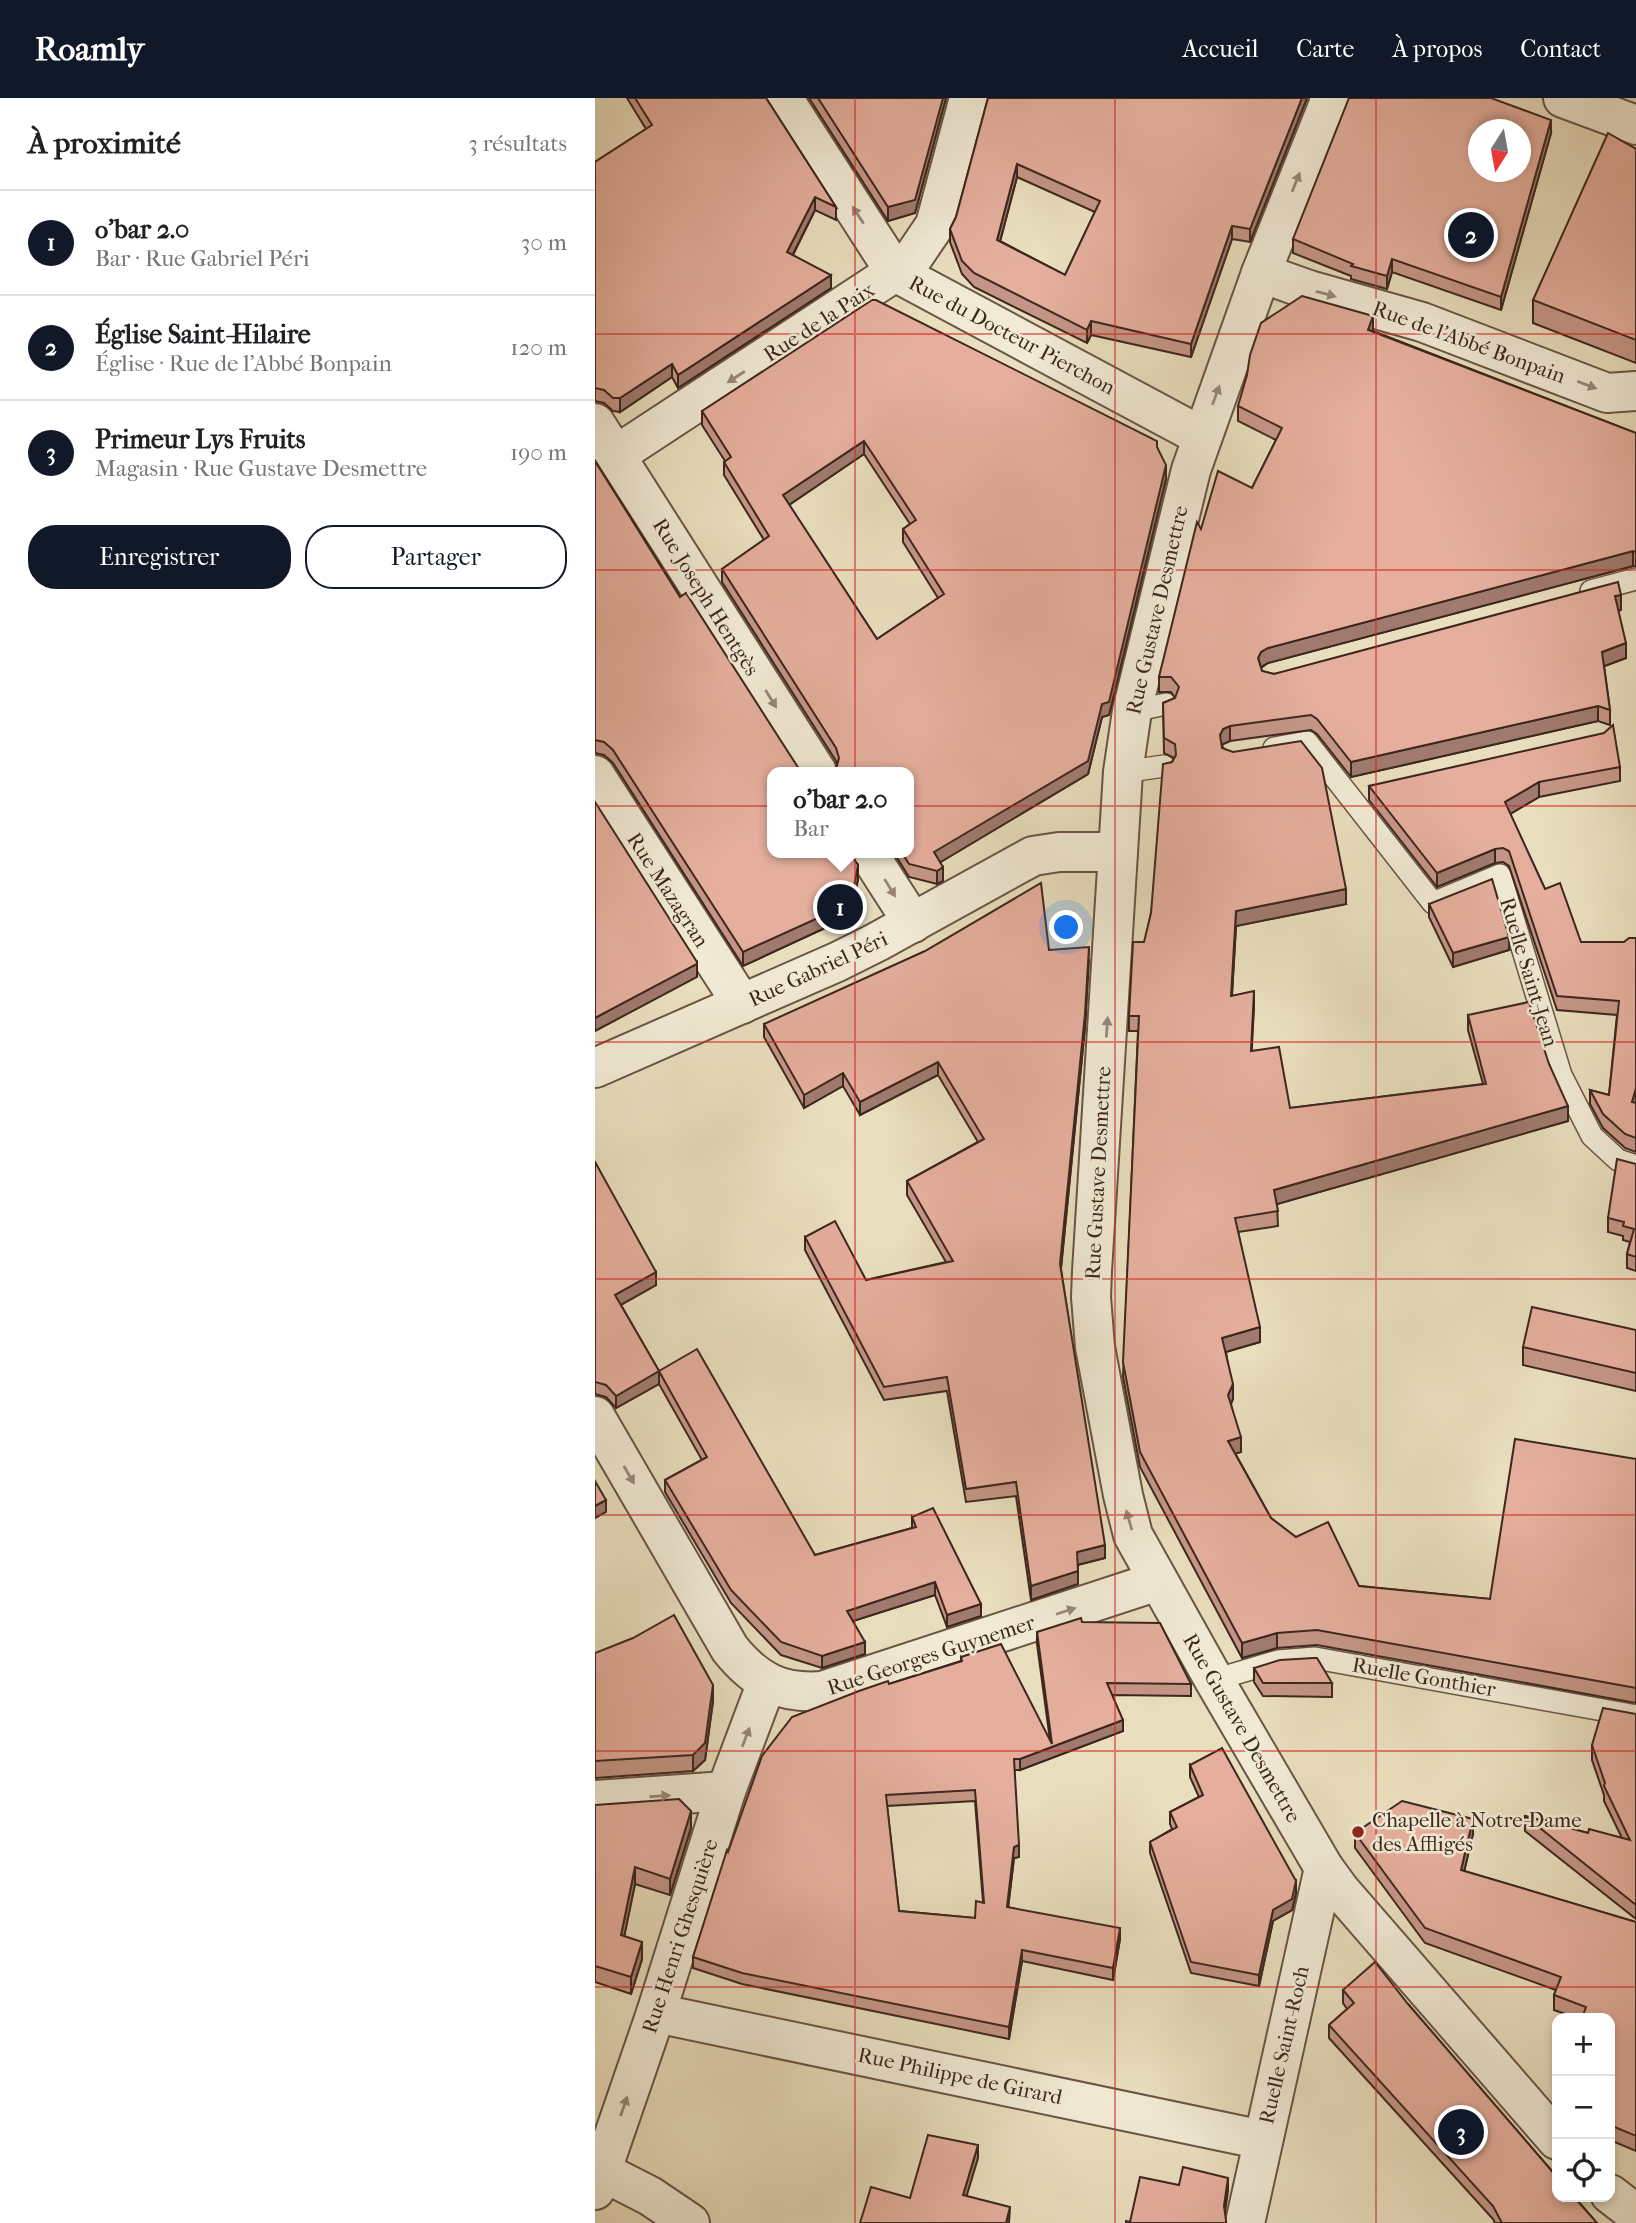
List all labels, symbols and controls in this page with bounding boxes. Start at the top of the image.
text: Roamly [35,30,144,69]
text: Accueil [1183,35,1258,63]
text: Carte [1296,35,1354,63]
text: À propos [1392,35,1482,63]
text: Contact [1520,35,1601,63]
north arrow [1468,119,1531,182]
text: À proximité [28,126,181,161]
text: 3 résultats [468,130,567,157]
one-way arrow [1290,171,1301,192]
one-way arrow [852,205,865,225]
pin: 2 [1448,209,1494,261]
text: o'bar 2.0 [95,214,189,245]
text: 1 [47,229,55,256]
text: 30 m [521,229,567,256]
text: Bar · Rue Gabriel Péri [95,245,310,272]
street label: Rue du Docteur Pierchon [905,270,1119,400]
street label: Rue de la Paix [759,277,879,367]
one-way arrow [1315,289,1337,300]
street label: Rue de l'Abbé Bonpain [1369,296,1569,388]
text: Église Saint-Hilaire [95,319,311,350]
text: 2 [45,334,57,361]
text: 120 m [510,334,567,361]
text: Église · Rue de l'Abbé Bonpain [95,350,392,377]
one-way arrow [727,370,745,384]
one-way arrow [1576,380,1597,391]
one-way arrow [1211,385,1222,406]
text: Primeur Lys Fruits [95,424,305,455]
text: 3 [46,439,56,466]
text: 190 m [510,439,567,466]
text: Magasin · Rue Gustave Desmettre [95,455,427,482]
street label: Rue Gustave Desmettre [1121,503,1193,717]
street label: Rue Joseph Hentgès [648,514,764,680]
button: Enregistrer [28,525,291,589]
button: Partager [305,525,567,589]
one-way arrow [764,690,777,709]
popup [767,767,914,858]
text: o'bar 2.0 [793,784,888,815]
text: Bar [793,815,829,842]
street label: Rue Mazagran [622,828,714,952]
one-way arrow [884,878,897,897]
pin: 1 [817,881,863,933]
street label: Ruelle Saint-Jean [1495,894,1563,1050]
your location [1049,910,1083,944]
street label: Rue Gabriel Péri [745,926,891,1012]
one-way arrow [1102,1015,1113,1037]
street label: Rue Gustave Desmettre [1080,1066,1116,1280]
one-way arrow [623,1465,635,1484]
one-way arrow [1123,1508,1134,1530]
one-way arrow [1055,1605,1076,1616]
street label: Rue Georges Guynemer [824,1610,1038,1700]
street label: Rue Gustave Desmettre [1178,1629,1306,1827]
street label: Ruelle Gonthier [1350,1653,1498,1701]
one-way arrow [741,1726,752,1747]
one-way arrow [650,1790,672,1801]
place label: Chapelle à Notre-Dame des Affligés [1372,1808,1582,1856]
marker: Chapelle à Notre-Dame des Affligés [1350,1824,1366,1840]
street label: Rue Henri Ghesquière [637,1836,723,2036]
street label: Ruelle Saint-Roch [1254,1963,1314,2126]
map controls [1552,2013,1615,2202]
button: + [1552,2013,1615,2076]
street label: Rue Philippe de Girard [856,2043,1065,2109]
button: − [1552,2076,1615,2139]
one-way arrow [619,2096,630,2117]
pin: 3 [1438,2106,1484,2158]
button: locate [1552,2139,1615,2202]

